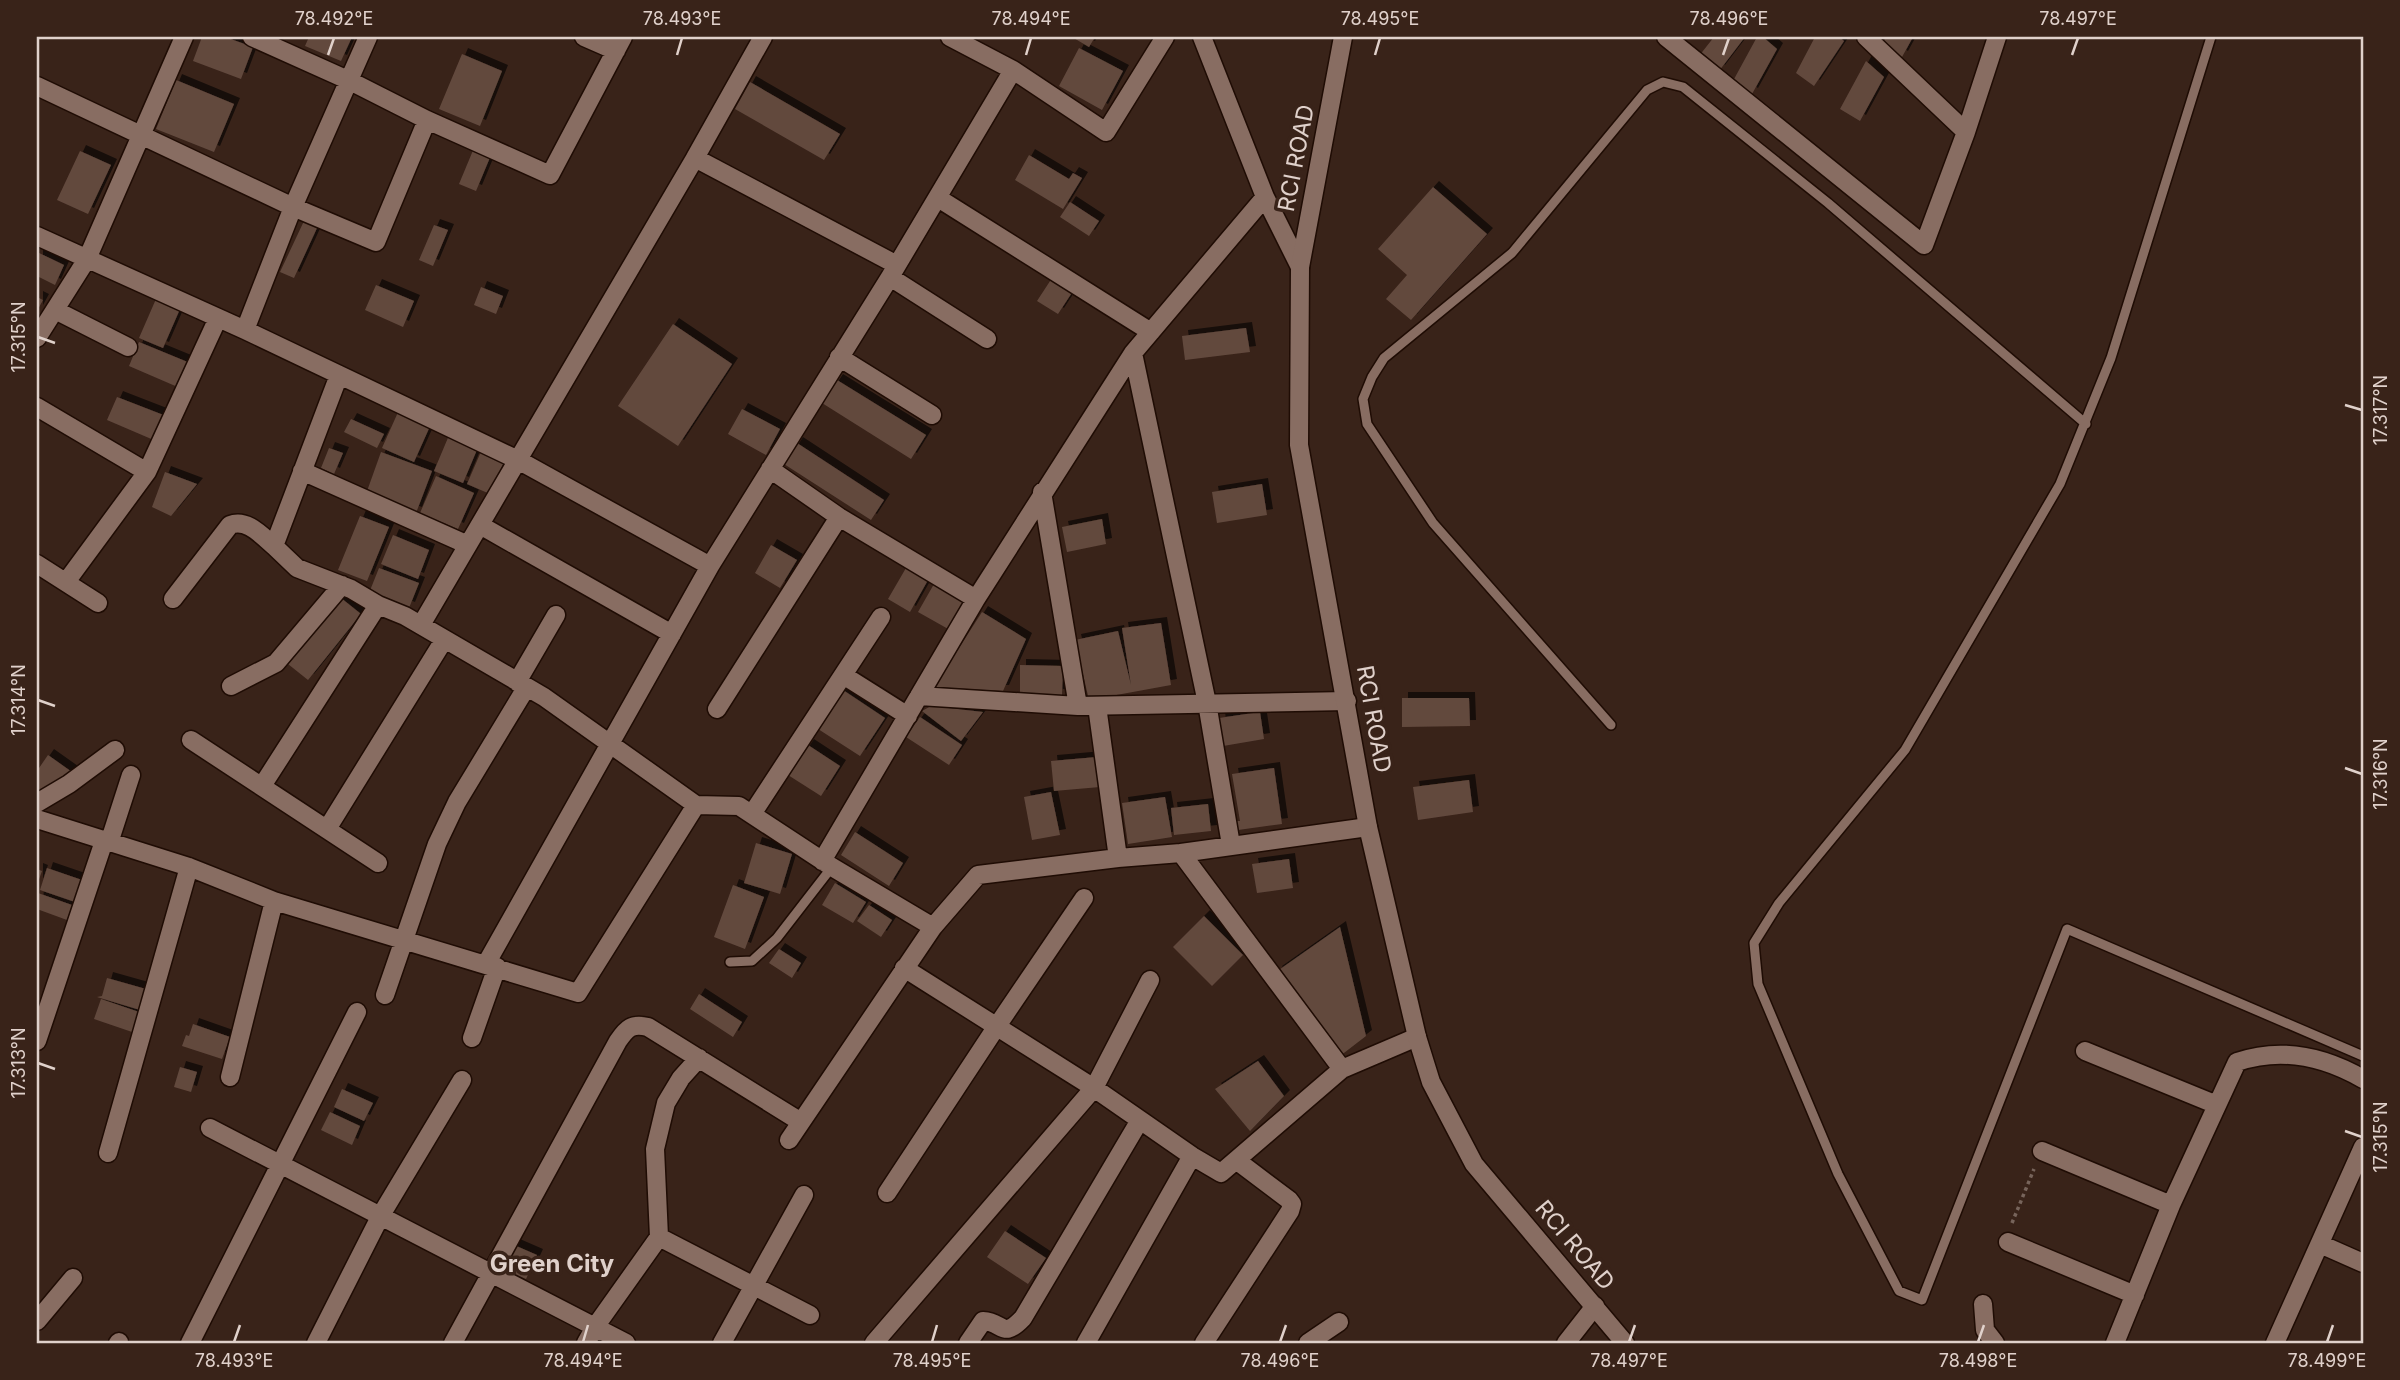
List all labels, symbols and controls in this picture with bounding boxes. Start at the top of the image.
text: 78.492°E [295,8,373,29]
text: 78.493°E [643,8,721,29]
text: 78.494°E [992,8,1070,29]
text: 78.495°E [1341,8,1419,29]
text: 78.496°E [1690,8,1768,29]
text: 78.497°E [2039,8,2117,29]
street label: RCI ROAD [1272,102,1320,214]
text: 17.315°N [8,301,29,373]
text: 17.317°N [2370,375,2391,445]
street label: RCI ROAD [1351,663,1397,775]
text: 17.314°N [8,664,29,736]
text: 17.316°N [2370,738,2391,810]
text: 17.313°N [8,1027,29,1099]
text: 17.315°N [2370,1101,2391,1173]
street label: RCI ROAD [1529,1195,1621,1295]
district label: Green City [490,1249,615,1278]
text: 78.493°E [195,1350,273,1371]
text: 78.494°E [544,1350,622,1371]
text: 78.495°E [893,1350,971,1371]
text: 78.496°E [1241,1350,1319,1371]
text: 78.497°E [1590,1350,1668,1371]
text: 78.498°E [1939,1350,2017,1371]
text: 78.499°E [2288,1350,2366,1371]

